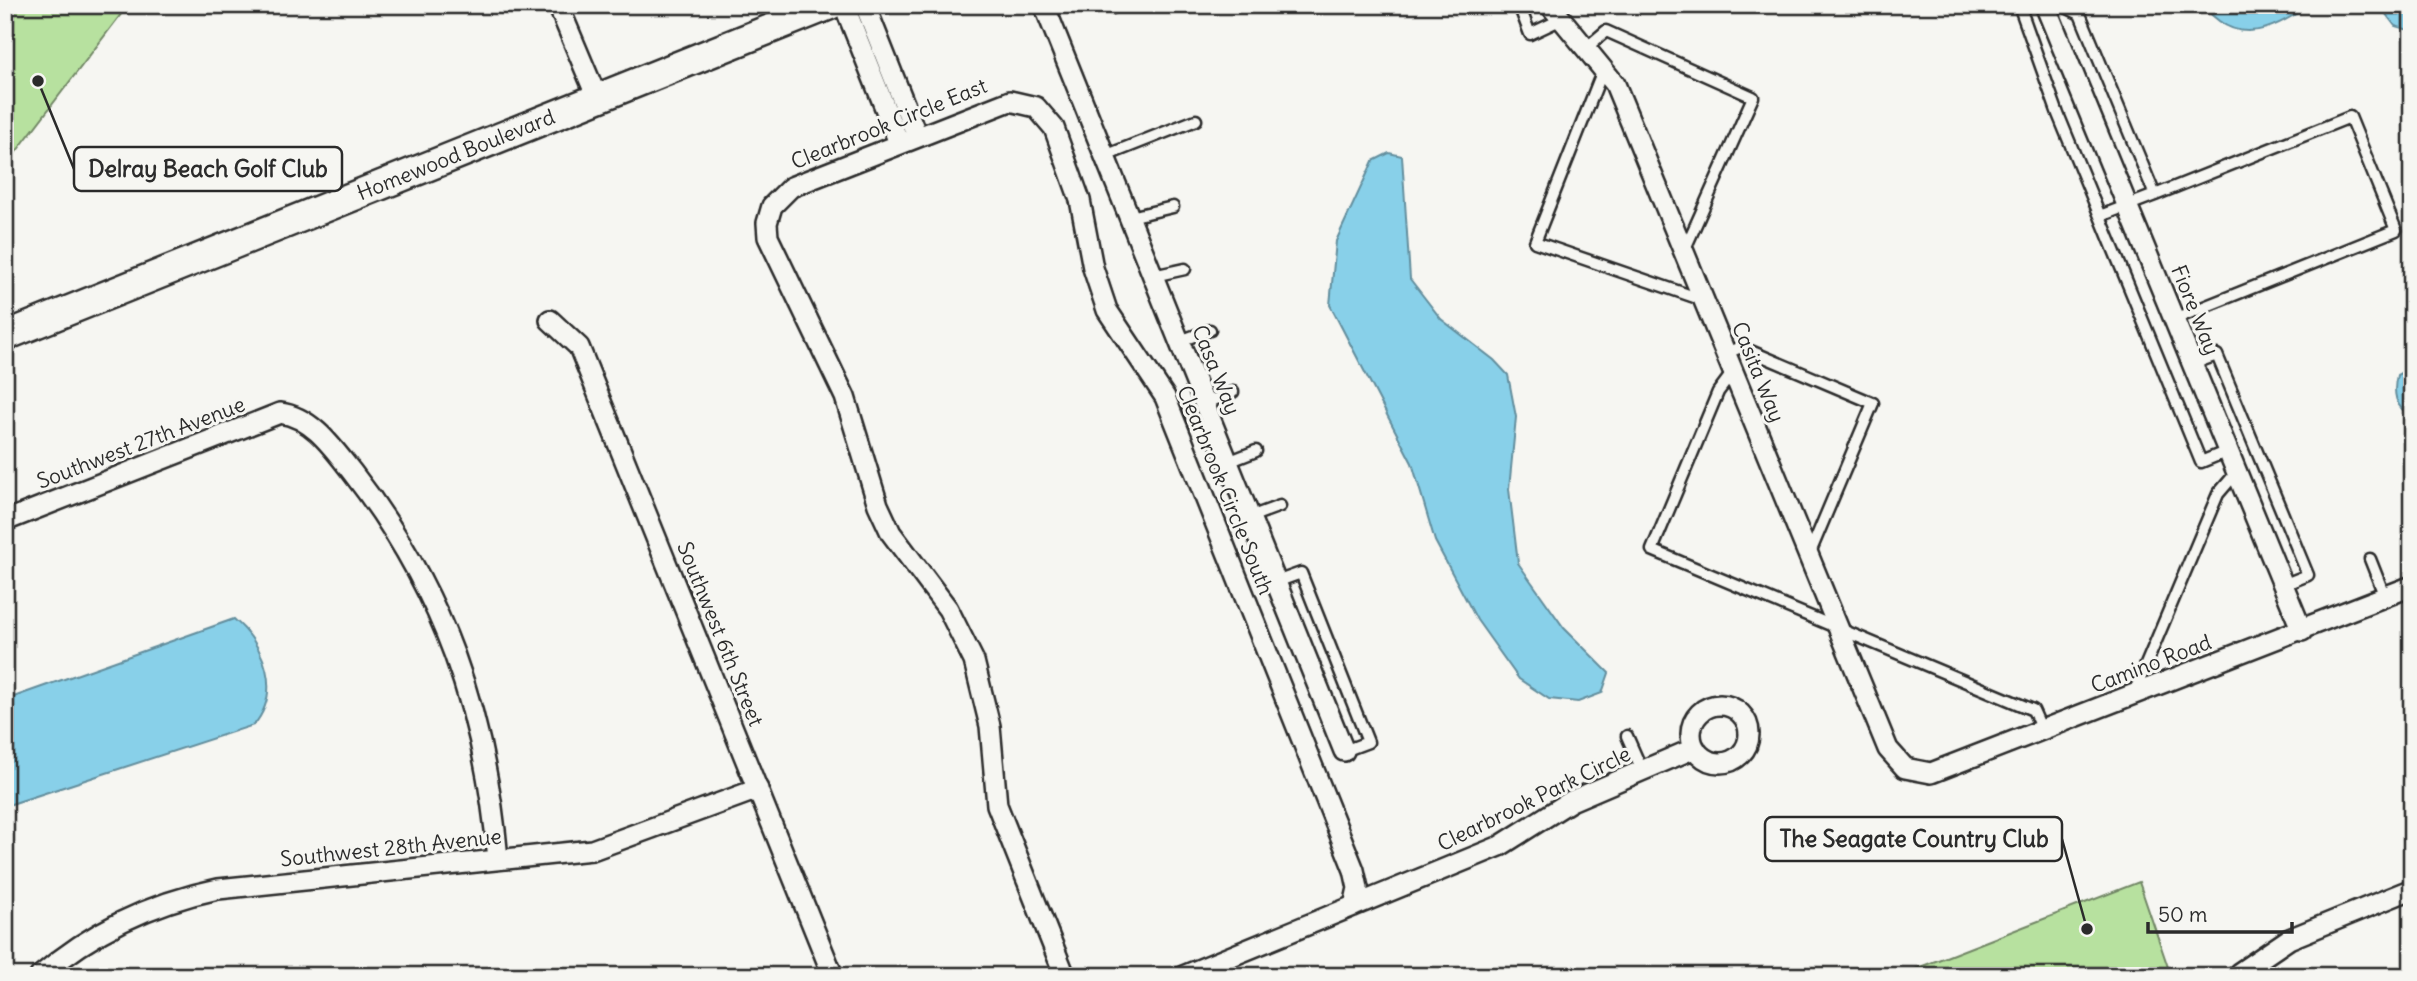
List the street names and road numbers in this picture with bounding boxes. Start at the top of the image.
street label: Clearbrook Circle East [787,72,991,175]
street label: Homewood Boulevard [353,103,559,206]
street label: Fiore Way [2165,261,2226,359]
street label: Casita Way [1726,318,1791,426]
street label: Casa Way [1186,321,1247,419]
street label: Clearbrook Circle South [1171,381,1280,598]
street label: Southwest 27th Avenue [33,390,249,495]
street label: Southwest 6th Street [671,538,770,730]
street label: Camino Road [2087,628,2215,699]
street label: Clearbrook Park Circle [1433,740,1635,857]
street label: Southwest 28th Avenue [279,822,503,873]

